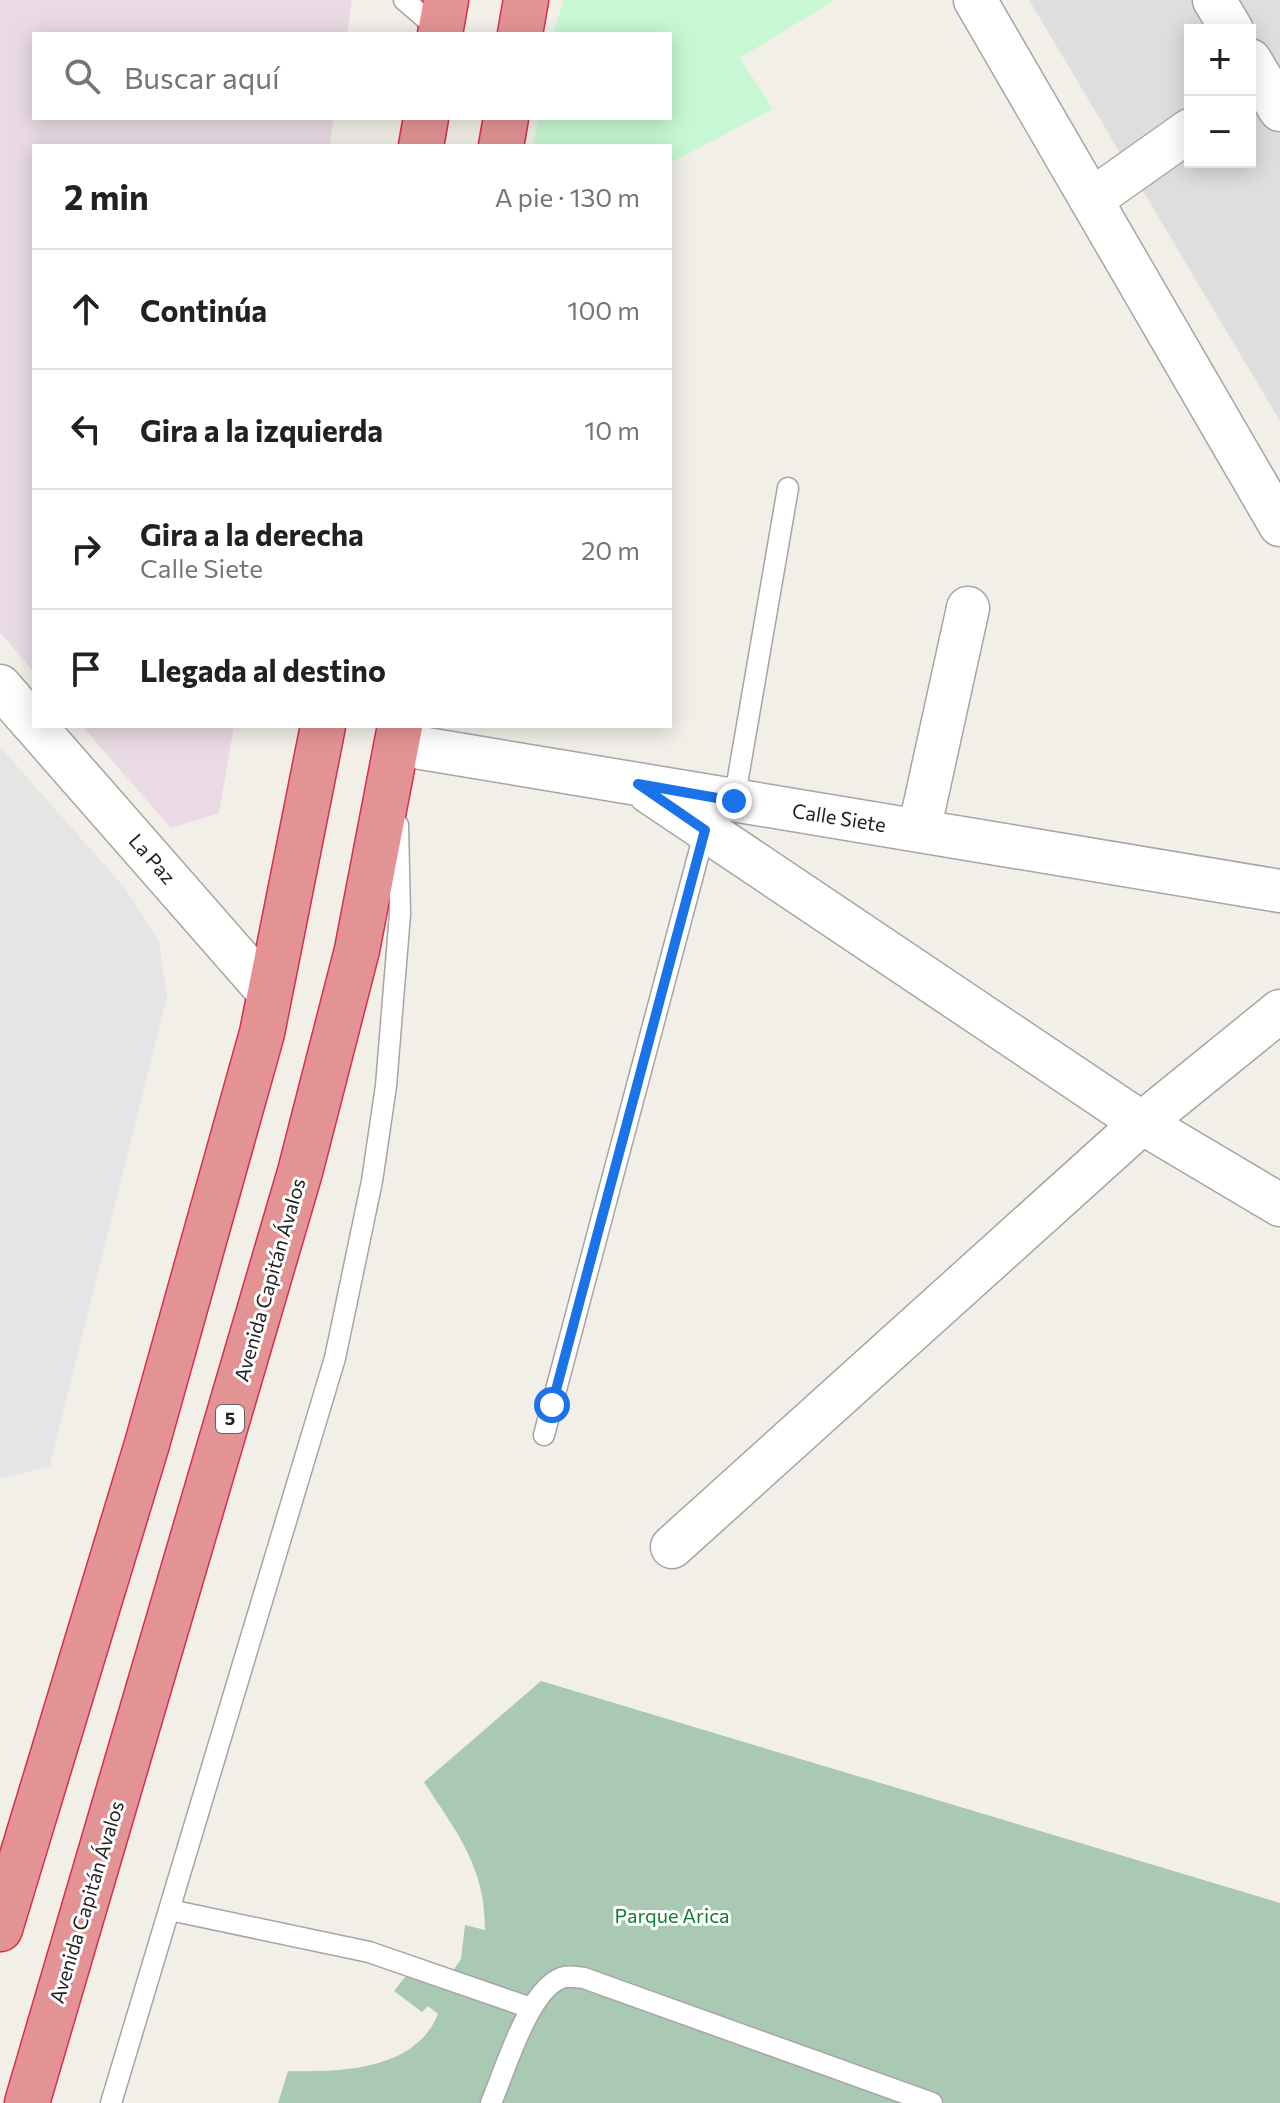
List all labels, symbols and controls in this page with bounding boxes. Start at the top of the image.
map controls [1184,24,1256,168]
button: + [1184,24,1256,96]
search box [32,32,672,120]
icon: search [60,54,104,98]
text: Buscar aquí [124,58,280,95]
button: − [1184,96,1256,168]
text: 2 min [64,175,149,217]
text: A pie · 130 m [495,181,640,212]
icon: ahead [64,287,108,331]
text: Continúa [140,291,267,328]
text: 100 m [567,294,640,325]
icon: left [64,407,108,451]
text: Gira a la izquierda [140,411,383,448]
text: 10 m [584,414,640,445]
text: Gira a la derecha [140,515,364,552]
icon: right [64,527,108,571]
text: 20 m [581,534,640,565]
text: Calle Siete [140,552,263,583]
icon: arrive [64,647,108,691]
text: Llegada al destino [140,651,386,688]
route end [716,783,752,819]
street label: Calle Siete [791,798,888,836]
street label: La Paz [124,828,181,888]
street label: Avenida Capitán Ávalos [229,1175,310,1384]
route start [534,1387,570,1423]
road number: 5 [216,1405,244,1433]
street label: Avenida Capitán Ávalos [44,1798,128,2006]
park label: Parque Arica [614,1903,730,1927]

